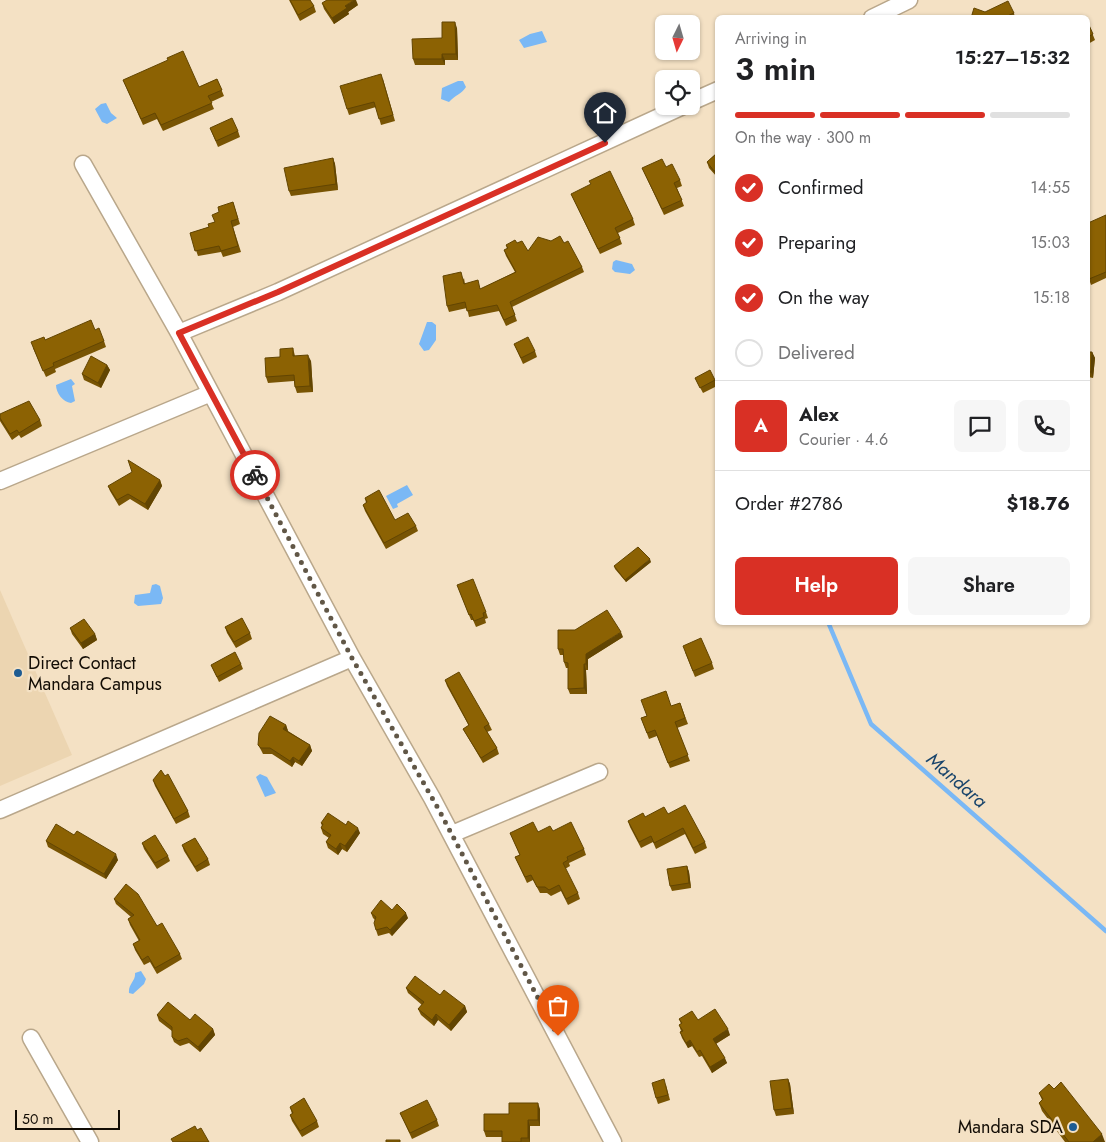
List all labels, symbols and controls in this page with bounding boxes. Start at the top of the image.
north arrow [655,15,700,60]
map controls [655,15,700,115]
text: Arriving in [735,27,807,50]
text: 15:27–15:32 [955,44,1070,71]
text: 3 min [735,46,816,92]
button: locate [655,70,700,115]
pin [584,92,626,143]
icon: home [591,99,619,127]
text: On the way · 300 m [735,126,871,149]
icon: check [735,174,763,202]
text: Confirmed [778,174,864,201]
text: 14:55 [1031,176,1070,199]
icon: check [735,229,763,257]
text: Preparing [778,229,856,256]
text: 15:03 [1031,231,1070,254]
icon: check [735,284,763,312]
text: On the way [778,284,869,311]
text: 15:18 [1033,286,1070,309]
text: Delivered [778,339,855,366]
button: chat [954,400,1006,452]
button: phone [1018,400,1070,452]
text: Alex [799,401,839,428]
text: A [754,412,768,439]
text: Courier · 4.6 [799,428,888,451]
courier [230,450,280,500]
icon: bike [241,461,269,489]
text: Order #2786 [735,490,843,517]
text: $18.76 [1007,490,1070,517]
button: Help [735,557,898,615]
button: Share [908,557,1070,615]
place label: Direct Contact Mandara Campus [28,650,162,697]
marker: Direct Contact Mandara Campus [12,667,24,679]
water label: Mandara [921,746,994,814]
pin [537,985,579,1036]
icon: bag [544,992,572,1020]
scale bar [15,1107,120,1130]
text: 50 m [22,1109,53,1129]
place label: Mandara SDA [958,1114,1063,1140]
marker: Mandara SDA [1067,1121,1079,1133]

